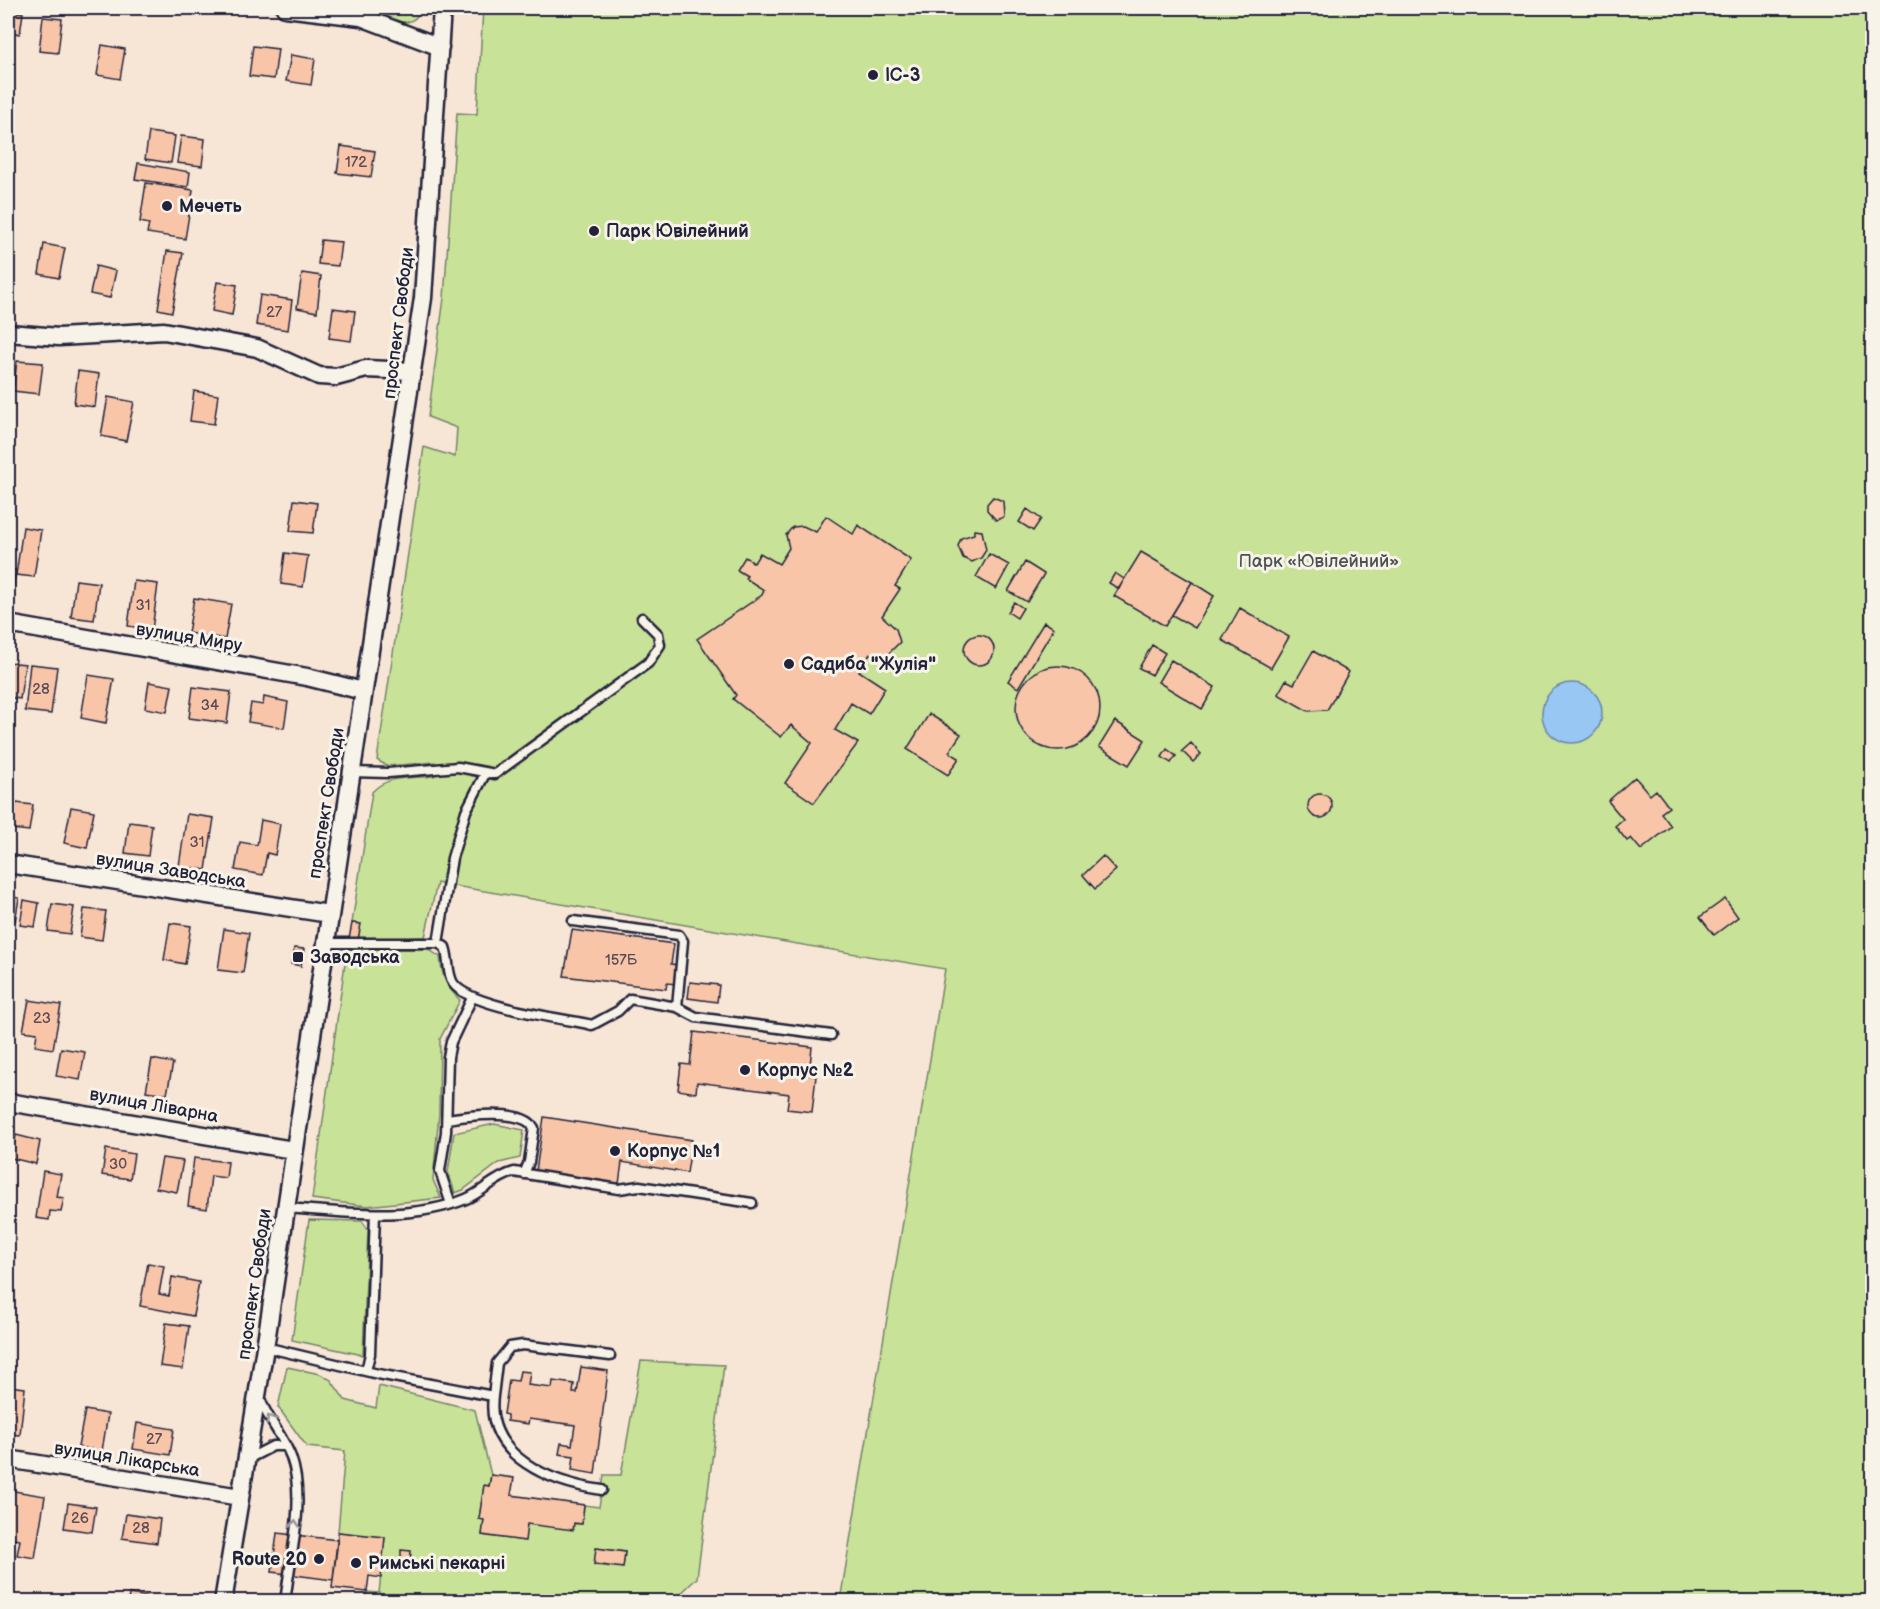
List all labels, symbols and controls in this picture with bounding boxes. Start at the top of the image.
place label: ІС-3 [885,65,920,86]
marker: ІС-3 [866,68,880,82]
house number: 172 [345,153,367,172]
place label: Мечеть [179,196,243,217]
marker: Мечеть [160,199,174,213]
place label: Парк Ювілейний [606,221,749,242]
marker: Парк Ювілейний [587,224,601,238]
street label: проспект Свободи [379,246,418,400]
house number: 27 [266,303,283,322]
park label: Парк «Ювілейний» [1239,551,1399,572]
house number: 31 [135,596,151,615]
street label: вулиця Миру [134,619,244,656]
place label: Садиба "Жулія" [801,654,936,675]
marker: Садиба "Жулія" [782,657,796,671]
house number: 28 [32,680,50,699]
house number: 34 [201,696,219,715]
street label: проспект Свободи [304,726,349,880]
house number: 31 [189,833,205,852]
street label: вулиця Заводська [94,848,248,893]
place label: Заводська [310,947,400,968]
marker: Заводська [291,950,305,964]
house number: 157Б [605,951,638,970]
house number: 23 [33,1009,51,1028]
place label: Корпус №2 [757,1060,854,1081]
marker: Корпус №2 [738,1063,752,1077]
street label: вулиця Ліварна [88,1084,220,1127]
place label: Корпус №1 [627,1141,720,1162]
marker: Корпус №1 [608,1144,622,1158]
house number: 30 [109,1155,127,1174]
street label: проспект Свободи [233,1207,276,1361]
one-way arrow [266,1415,277,1426]
house number: 27 [146,1430,163,1449]
street label: вулиця Лікарська [53,1438,202,1481]
house number: 26 [71,1509,89,1528]
house number: 28 [132,1519,150,1538]
one-way arrow [288,1519,301,1528]
place label: Route 20 [232,1549,307,1570]
marker: Route 20 [312,1552,326,1566]
place label: Римські пекарні [368,1553,505,1574]
marker: Римські пекарні [349,1556,363,1570]

